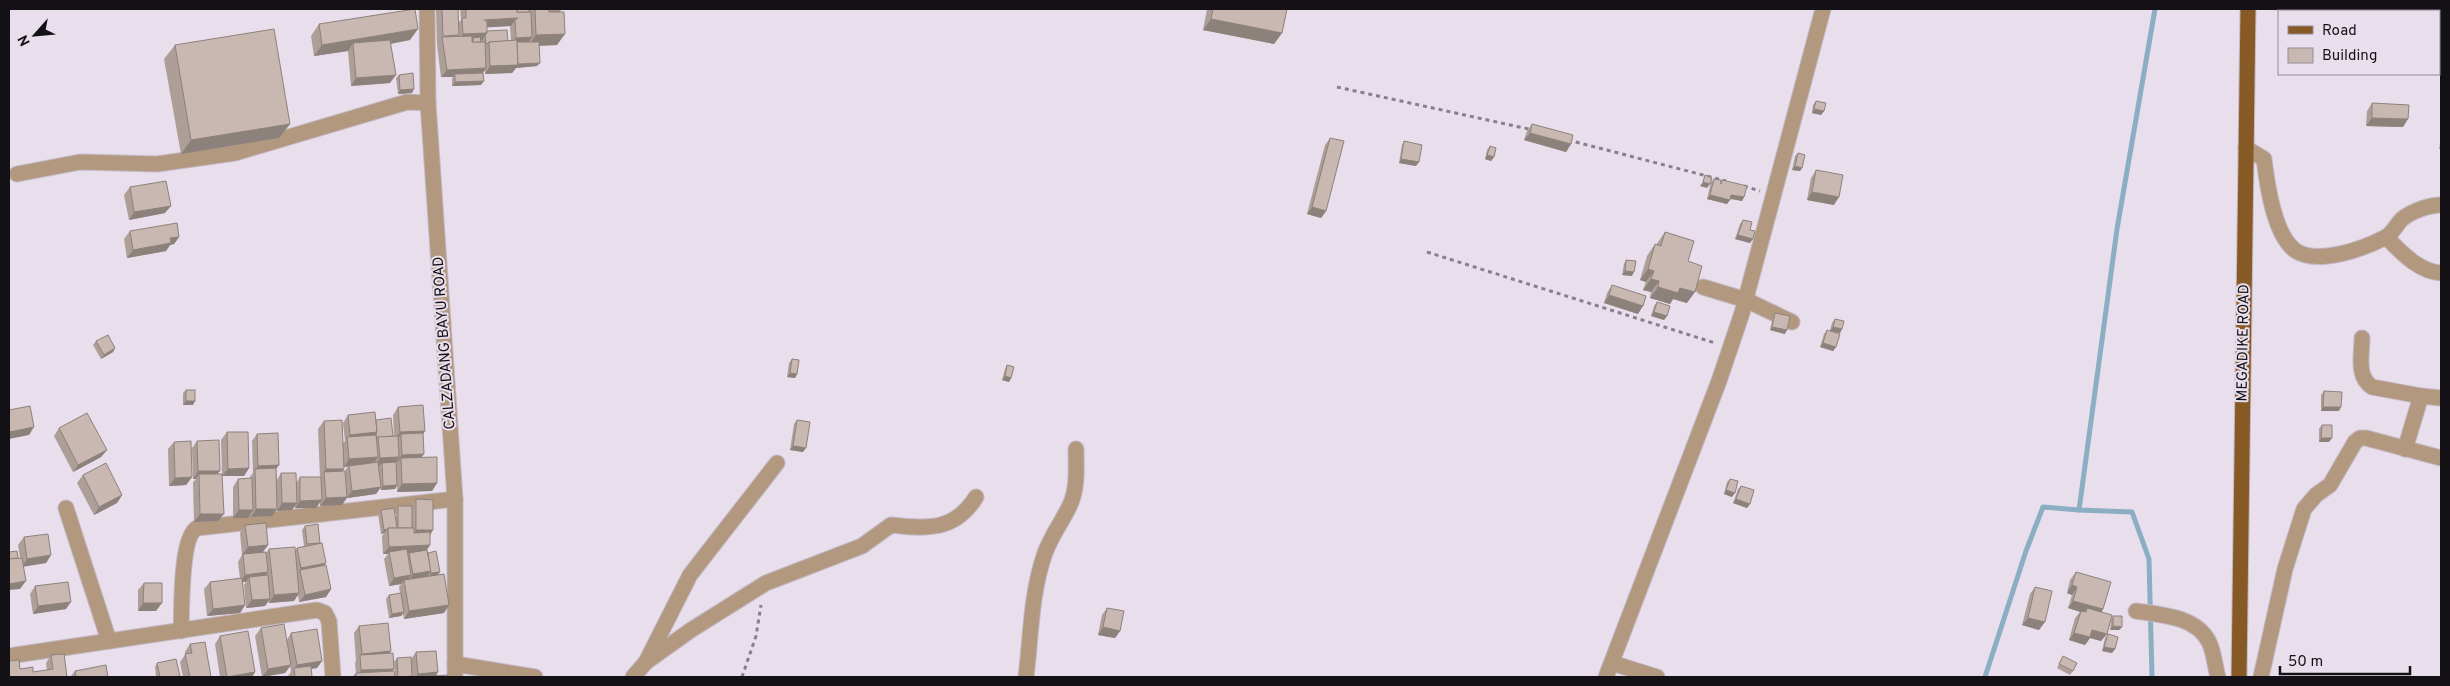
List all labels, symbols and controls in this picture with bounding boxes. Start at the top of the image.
north arrow [10,10,60,60]
legend [2278,10,2440,75]
text: Road [2322,22,2357,41]
text: N [15,32,35,49]
text: Building [2322,47,2377,66]
street label: CALZADANG BAYU ROAD [429,256,461,430]
street label: MEGADIKE ROAD [2233,284,2255,402]
scale bar [2280,644,2410,676]
text: 50 m [2288,653,2323,672]

